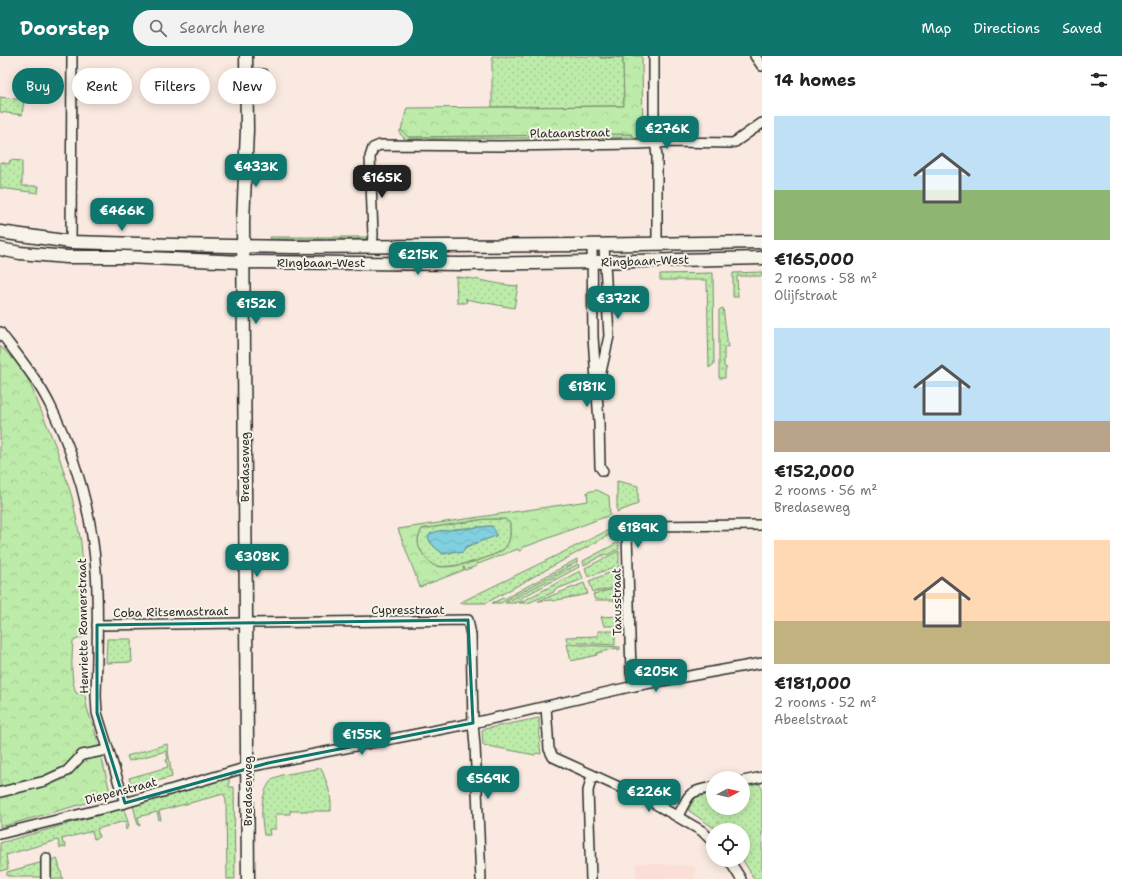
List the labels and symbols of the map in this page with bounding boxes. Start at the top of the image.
pin: €276K [639,116,695,150]
street label: Plataanstraat [530,124,610,142]
pin: €433K [228,154,284,188]
pin: €165K [354,165,410,199]
pin: €466K [94,198,150,232]
pin: €215K [390,242,446,276]
street label: Ringbaan-West [601,251,689,271]
street label: Ringbaan-West [277,255,365,271]
pin: €372K [590,286,646,320]
pin: €152K [228,291,284,325]
pin: €181K [559,374,615,408]
street label: Bredaseweg [237,432,253,502]
pin: €189K [610,515,666,549]
pin: €308K [229,544,285,578]
street label: Henriette Ronnerstraat [74,558,92,694]
street label: Taxusstraat [608,568,626,636]
street label: Cypresstraat [371,602,445,618]
street label: Coba Ritsemastraat [113,603,229,621]
pin: €205K [628,659,684,693]
pin: €155K [334,722,390,756]
street label: Bredaseweg [240,756,256,826]
pin: €569K [460,766,516,800]
north arrow [706,771,750,815]
street label: Diepenstraat [83,774,159,808]
pin: €226K [621,779,677,813]

